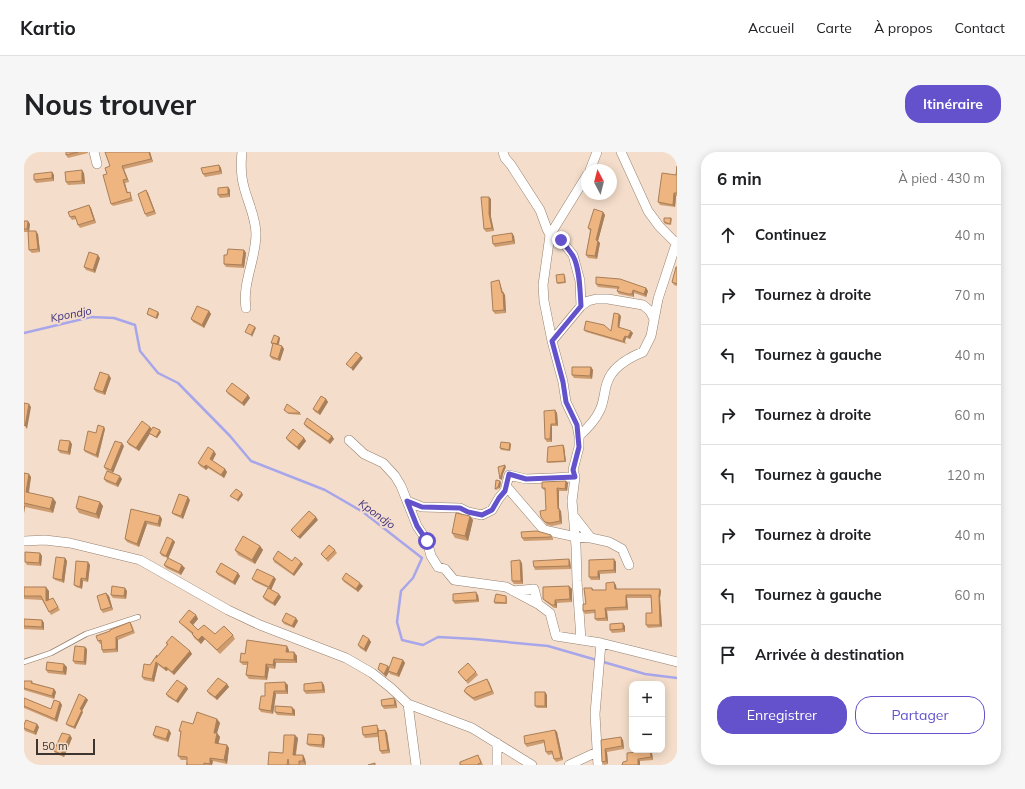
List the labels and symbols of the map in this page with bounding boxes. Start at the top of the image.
north arrow [581,164,617,200]
route end [552,231,570,249]
water label: Kpondjo [49,303,93,325]
water label: Kpondjo [356,496,398,532]
route start [418,532,436,550]
scale bar [36,737,95,756]

